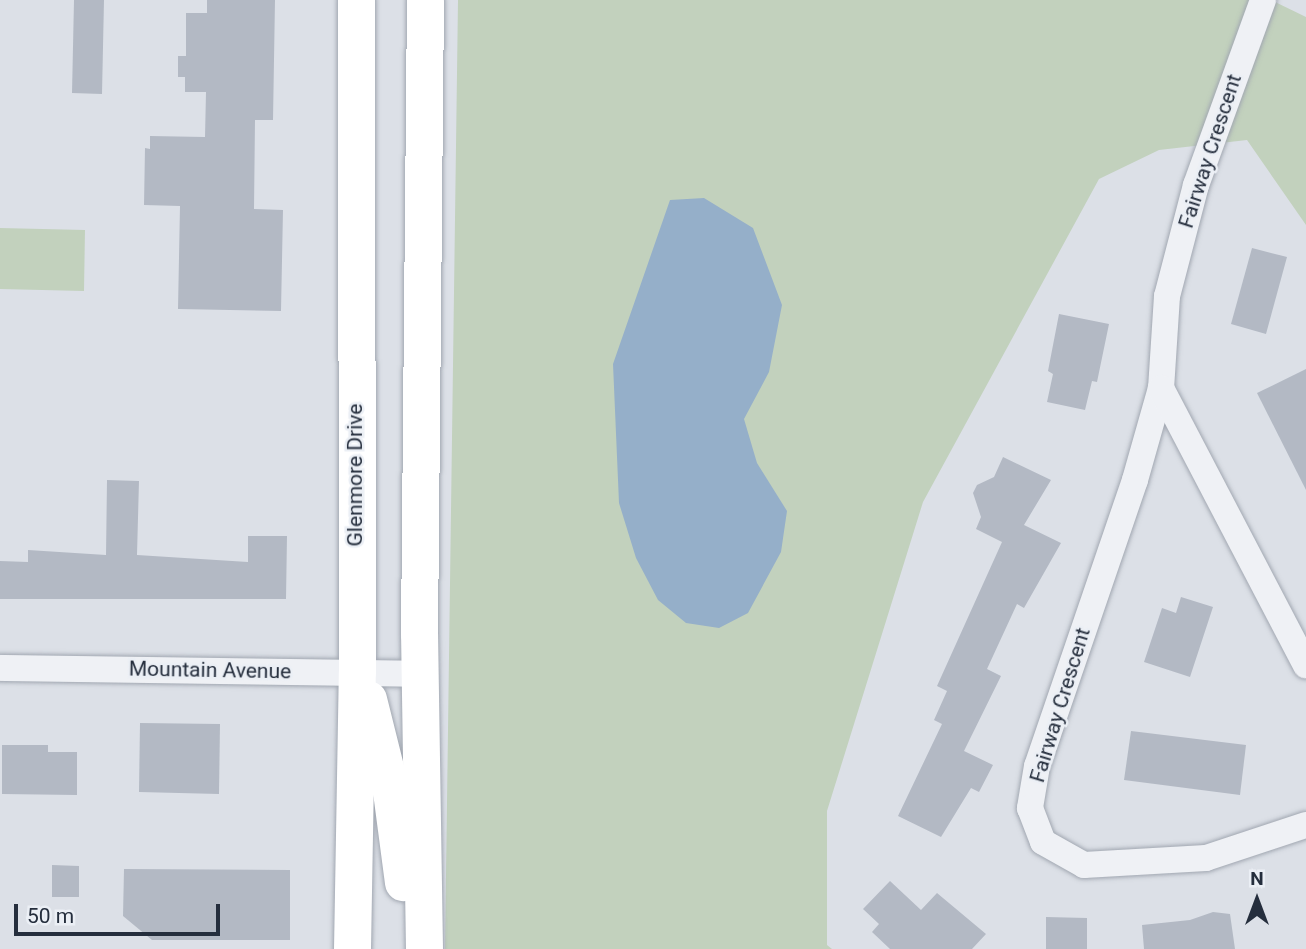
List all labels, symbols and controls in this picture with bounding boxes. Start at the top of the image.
street label: Fairway Crescent [1173,71,1247,231]
street label: Glenmore Drive [342,404,368,546]
street label: Fairway Crescent [1024,625,1096,785]
street label: Mountain Avenue [129,656,291,684]
north arrow [1222,865,1292,935]
text: N [1250,867,1264,890]
scale bar [18,890,224,934]
text: 50 m [27,904,74,928]

